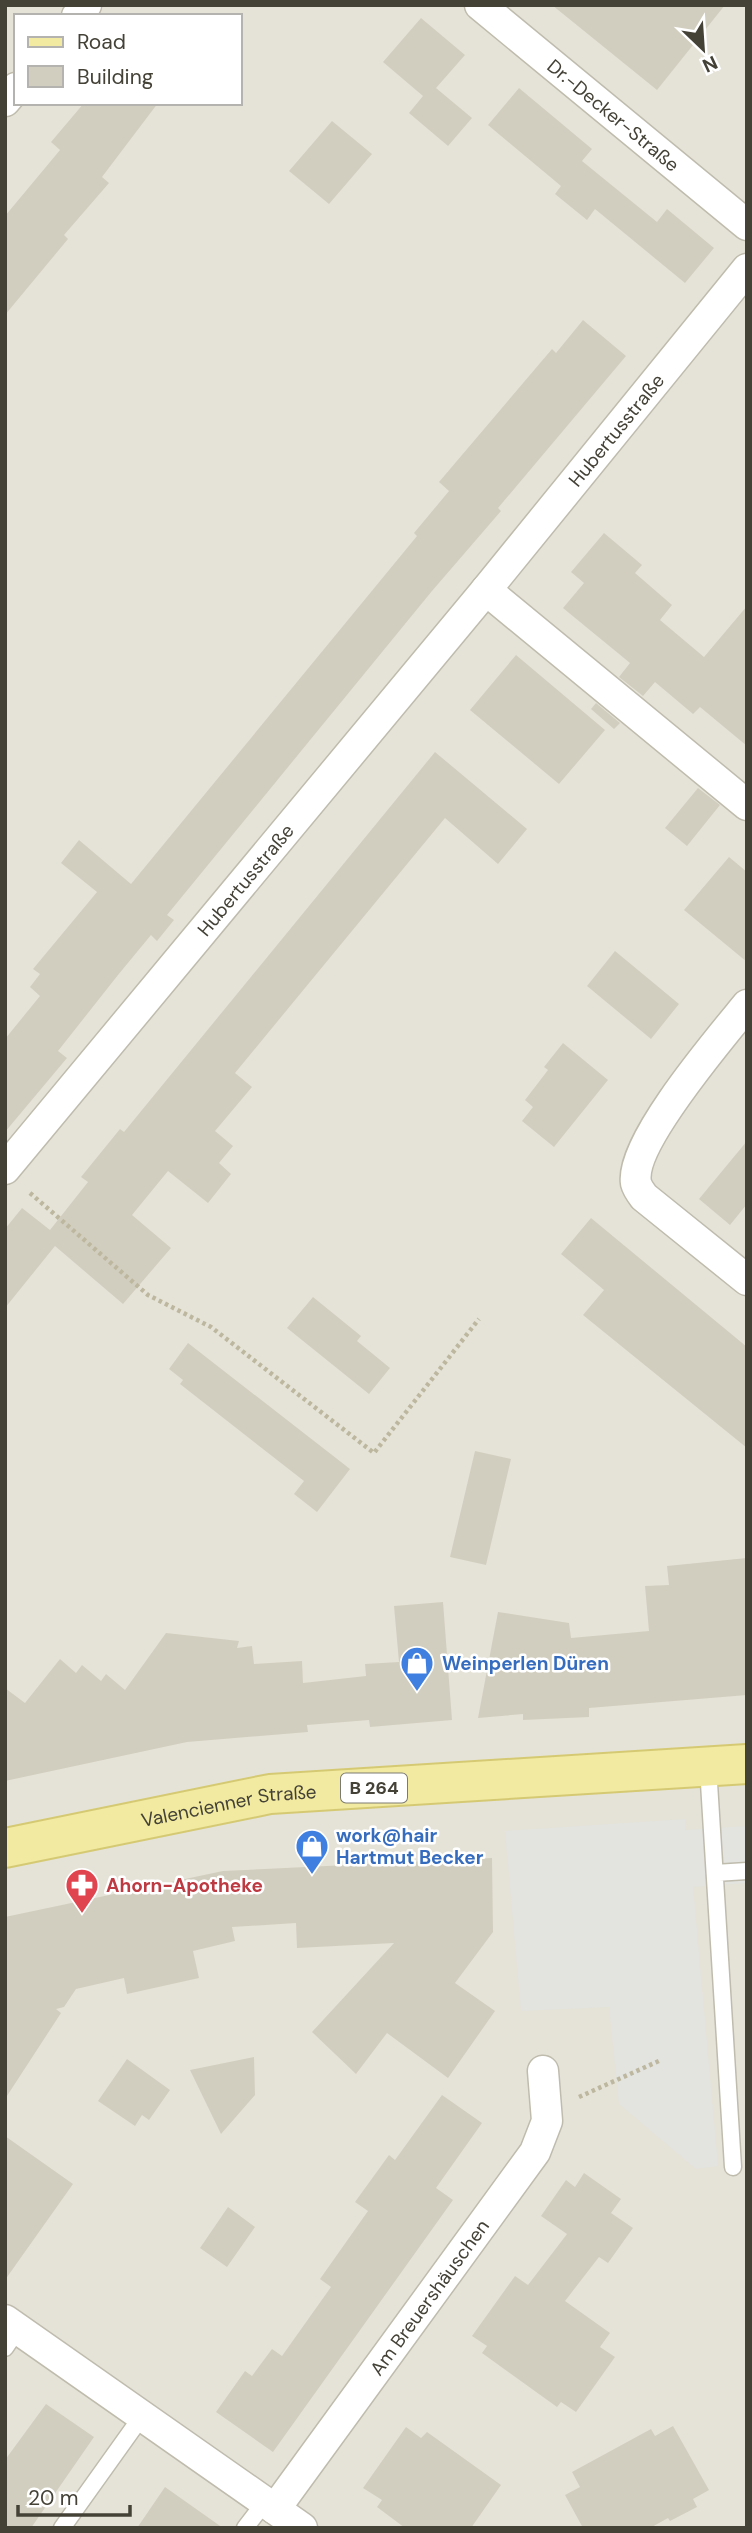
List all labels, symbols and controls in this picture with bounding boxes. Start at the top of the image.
legend [14,14,242,105]
north arrow [668,14,738,84]
text: Road [77,28,126,56]
text: N [698,50,722,78]
street label: Dr.-Decker-Straße [542,54,684,177]
text: Building [77,63,154,91]
street label: Hubertusstraße [563,369,670,492]
street label: Hubertusstraße [192,819,300,941]
shop icon: Weinperlen Düren [398,1644,436,1693]
place label: Weinperlen Düren [442,1651,609,1676]
road number: B 264 [341,1773,407,1802]
street label: Valencienner Straße [139,1779,317,1833]
place label: work@hair Hartmut Becker [336,1823,484,1870]
shop icon: work@hair Hartmut Becker [293,1827,331,1876]
pharmacy icon: Ahorn-Apotheke [63,1866,101,1915]
place label: Ahorn-Apotheke [106,1873,263,1898]
street label: Am Breuershäuschen [364,2215,495,2380]
scale bar [18,2474,130,2518]
text: 20 m [28,2484,79,2512]

